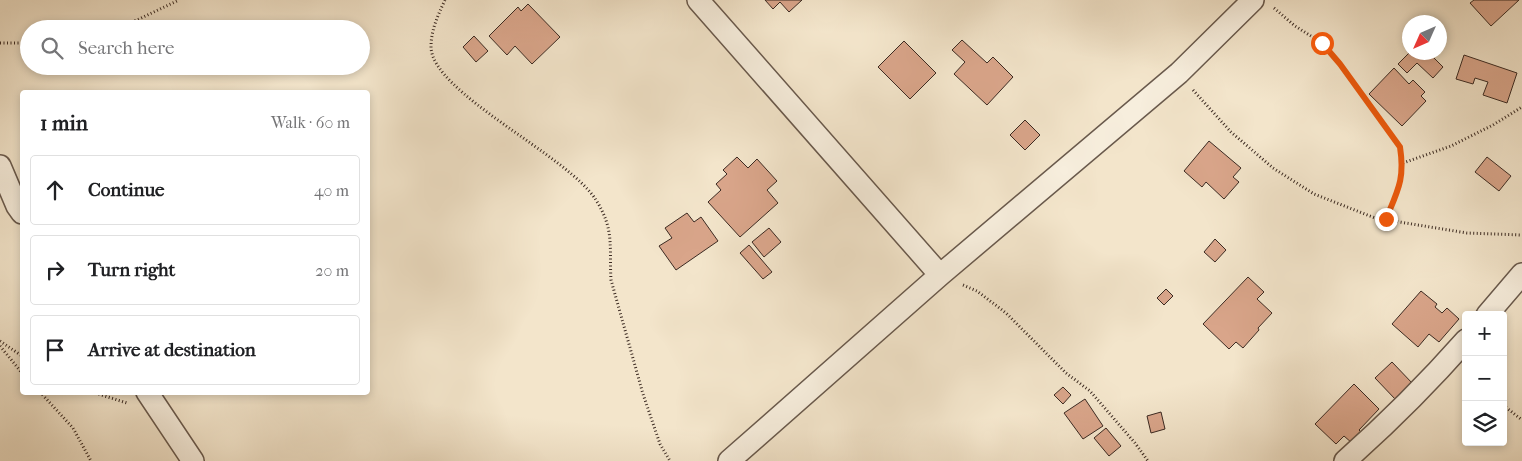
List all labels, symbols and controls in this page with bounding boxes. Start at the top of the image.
north arrow [1402,15,1447,60]
search box [20,20,370,75]
route start [1311,32,1334,55]
icon: search [38,34,66,62]
text: Search here [78,37,174,59]
text: 1 min [40,111,88,135]
text: Walk · 60 m [271,113,350,132]
icon: ahead [41,176,69,204]
text: Continue [88,179,164,201]
text: 40 m [314,181,349,200]
route end [1375,208,1398,231]
icon: right [41,256,69,284]
text: Turn right [88,259,175,281]
text: 20 m [315,261,349,280]
map controls [1462,311,1507,446]
button: + [1462,311,1507,356]
icon: arrive [41,336,69,364]
text: Arrive at destination [88,339,256,361]
button: − [1462,356,1507,401]
button: layers [1462,401,1507,446]

